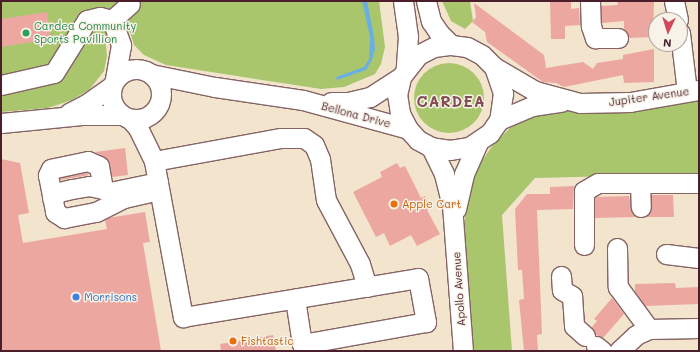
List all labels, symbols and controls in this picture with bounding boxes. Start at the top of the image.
north arrow [648,12,688,52]
place label: Cardea Community Sports Pavillion [34,20,136,46]
marker: Cardea Community Sports Pavillion [21,28,31,38]
text: N [663,36,672,51]
street label: Jupiter Avenue [608,85,690,109]
district label: CARDEA [417,93,485,111]
street label: Bellona Drive [320,99,392,131]
place label: Apple Cart [402,197,461,211]
marker: Apple Cart [389,199,399,209]
street label: Apollo Avenue [450,251,468,327]
place label: Morrisons [84,290,137,304]
marker: Morrisons [71,292,81,302]
place label: Fishtastic [241,334,294,348]
marker: Fishtastic [228,336,238,346]

